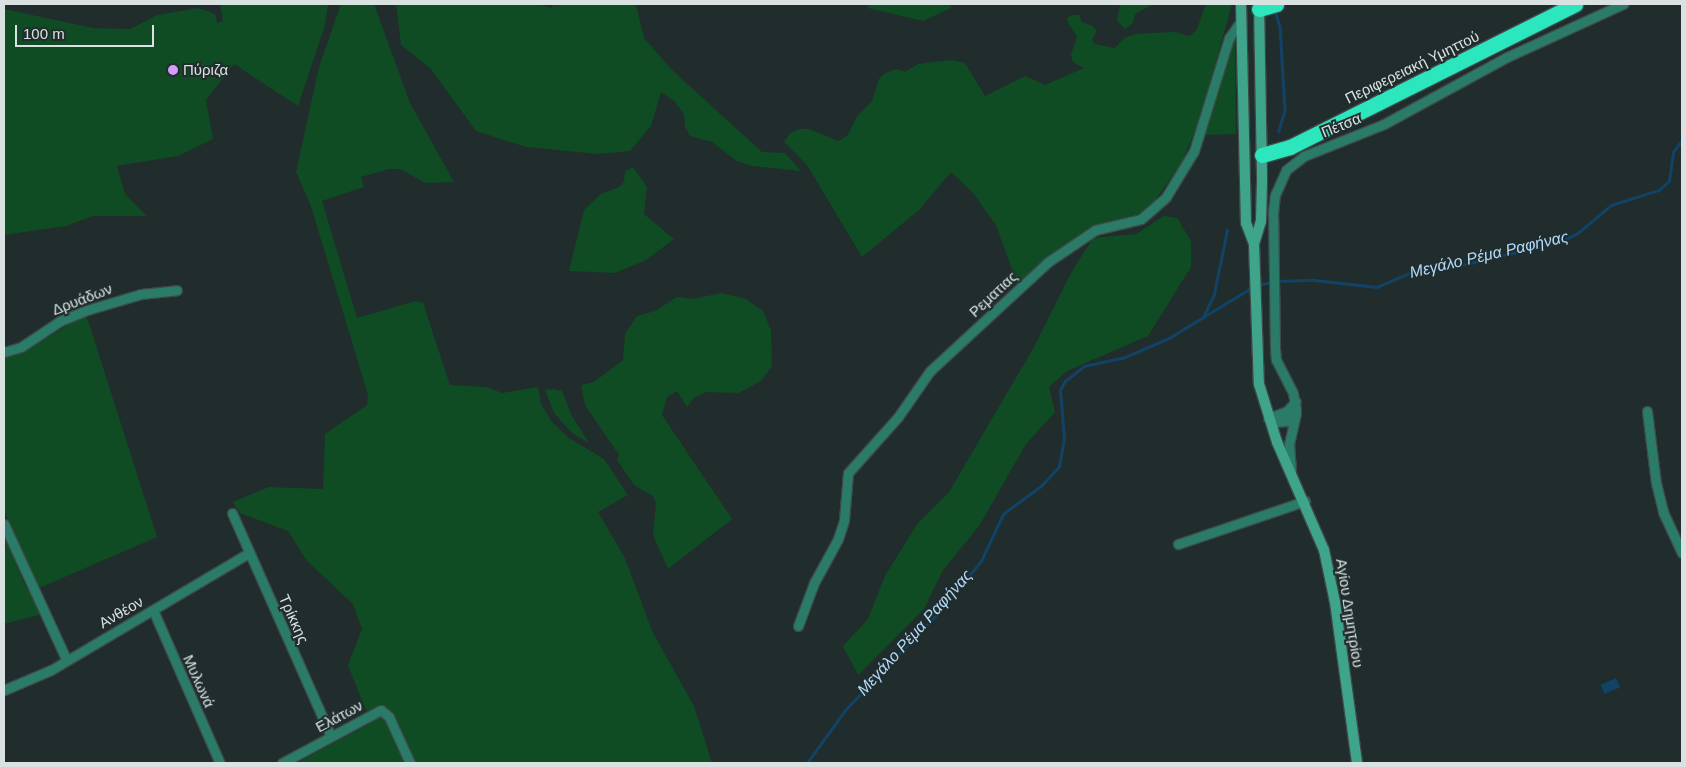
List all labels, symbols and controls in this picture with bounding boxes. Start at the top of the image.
scale bar [18,15,156,47]
text: 100 m [23,25,65,42]
street label: Περιφερειακή Υμηττού [1342,27,1482,107]
place label: Πύριζα [183,61,228,79]
marker: Πύριζα [167,64,179,76]
street label: Πέτσα [1319,109,1363,141]
water label: Μεγάλο Ρέμα Ραφήνας [1408,227,1570,283]
street label: Ρεματιας [965,267,1021,321]
street label: Δρυάδων [49,279,115,319]
street label: Αγίου Δημητρίου [1332,557,1368,669]
water label: Μεγάλο Ρέμα Ραφήνας [853,566,977,700]
street label: Ανθέον [96,592,146,632]
street label: Τρίκκης [275,592,313,646]
street label: Μυλωνά [179,652,219,710]
street label: Ελάτων [312,696,366,736]

